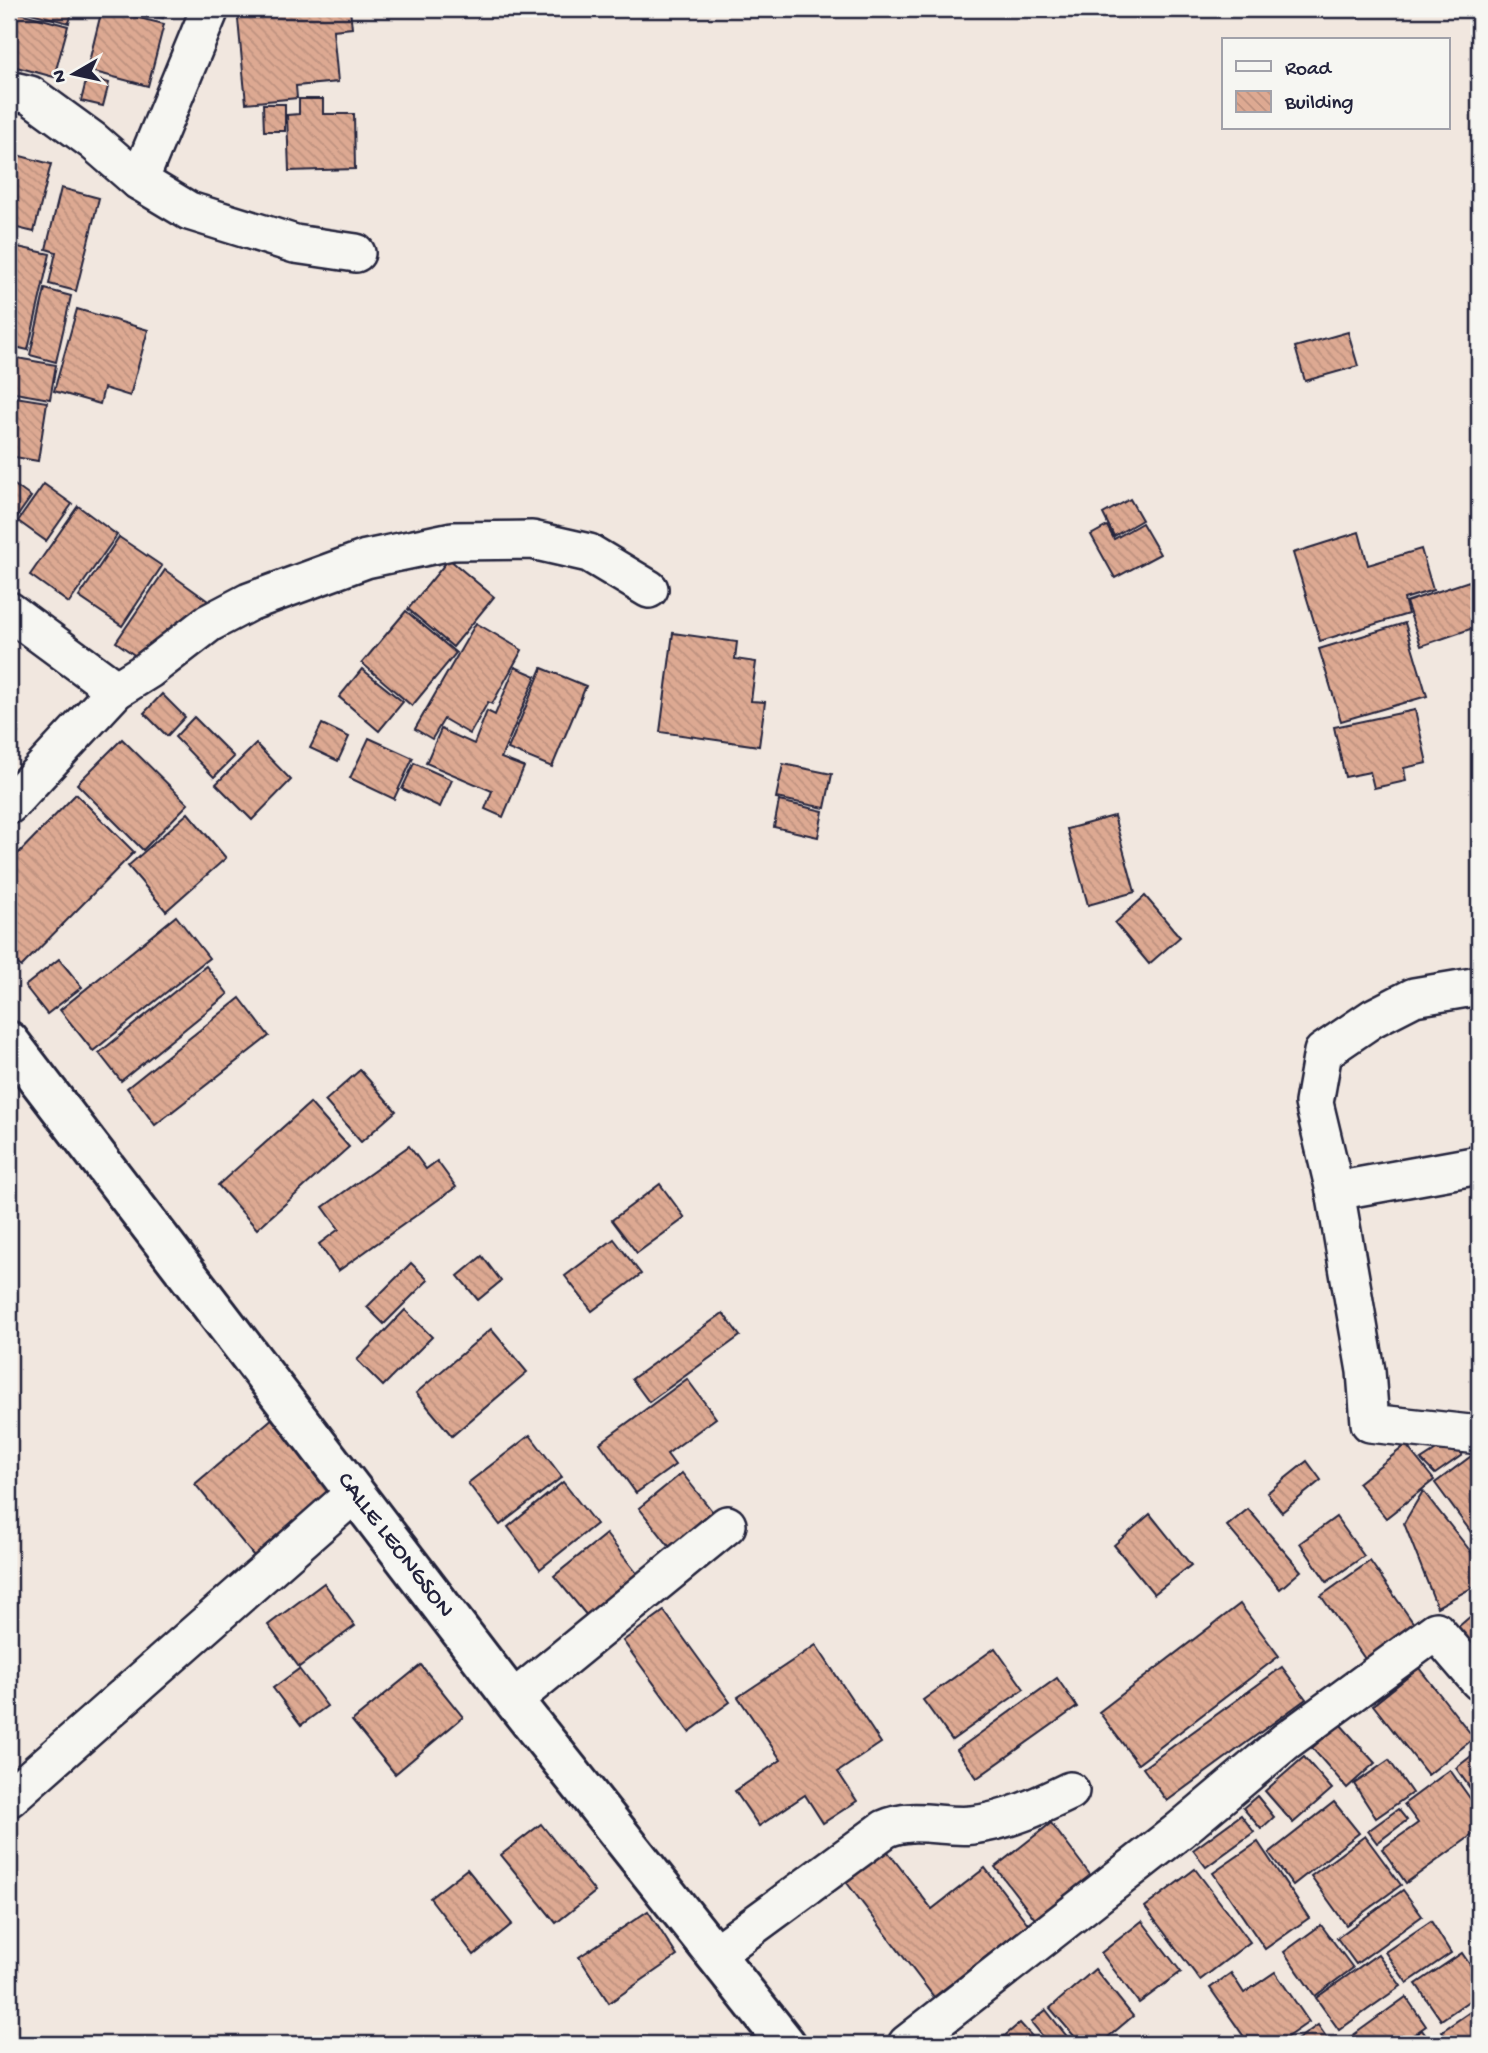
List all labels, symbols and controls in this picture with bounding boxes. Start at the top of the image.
north arrow [38,38,108,108]
legend [1222,38,1450,130]
text: Road [1285,58,1333,83]
text: N [48,68,73,84]
text: Building [1284,92,1354,117]
street label: CALLE LEONGSON [330,1467,460,1624]

